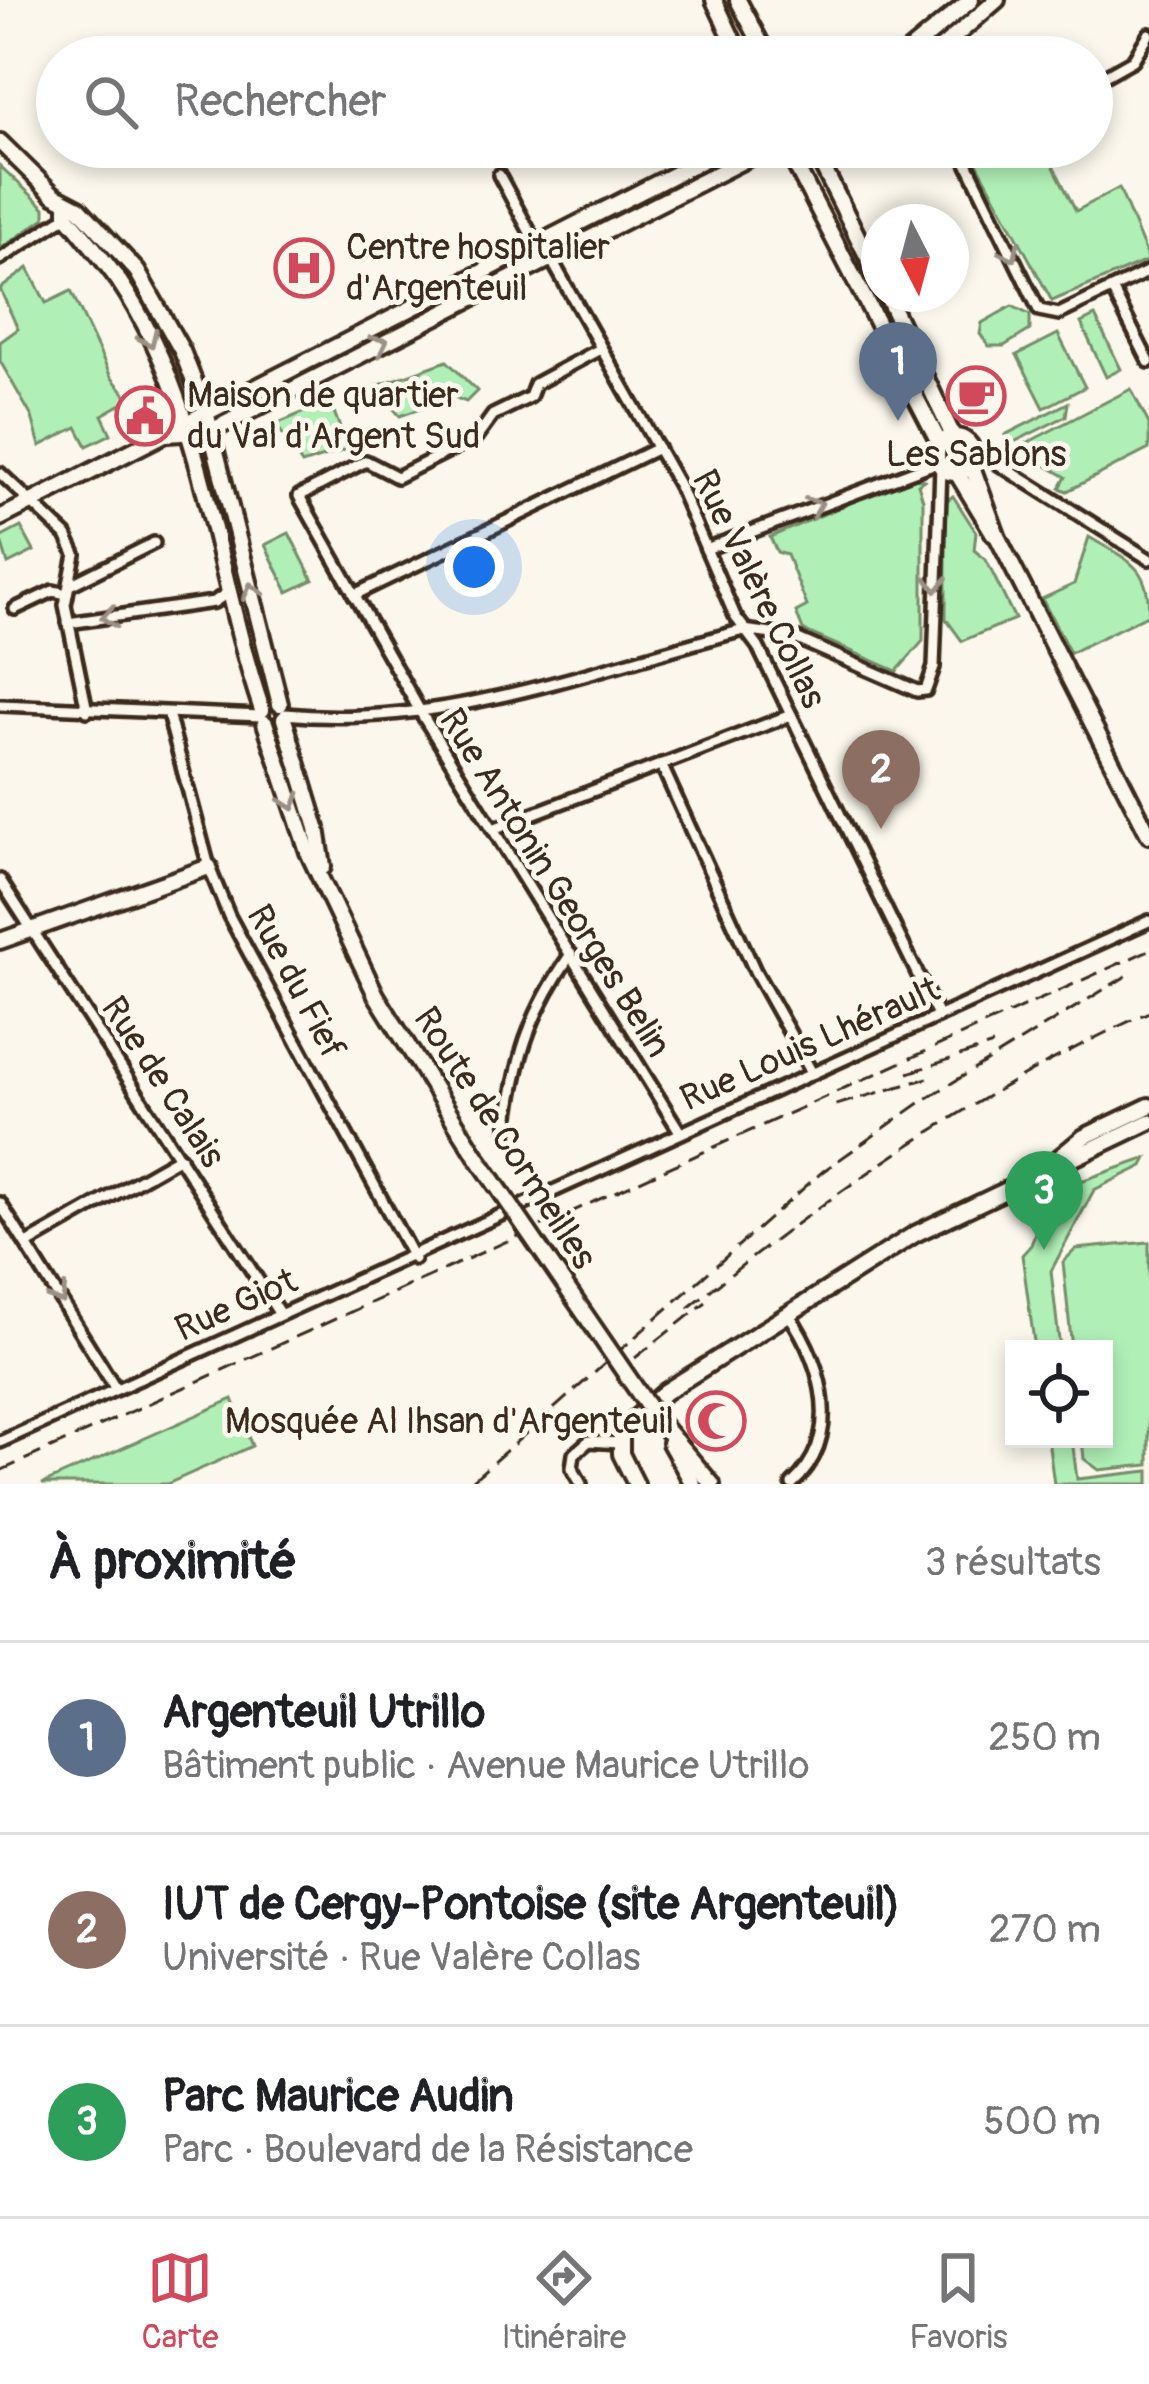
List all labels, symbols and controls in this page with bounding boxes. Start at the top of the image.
search box [36,36,1113,168]
icon: search [78,69,144,135]
text: Rechercher [174,74,387,130]
north arrow [861,204,969,312]
place label: Centre hospitalier d'Argenteuil [346,225,610,311]
hospital icon: Centre hospitalier d'Argenteuil [273,237,335,299]
one-way arrow [997,240,1020,262]
pin: 1 [859,322,937,421]
one-way arrow [135,326,159,348]
one-way arrow [368,335,389,359]
cafe icon: Les Sablons [945,365,1007,427]
place label: Maison de quartier du Val d'Argent Sud [187,373,480,459]
public building icon: Maison de quartier du Val d'Argent Sud [114,385,176,447]
place label: Les Sablons [886,432,1066,477]
street label: Rue Valère Collas [682,462,836,716]
one-way arrow [803,496,824,520]
your location [444,537,504,597]
one-way arrow [924,575,950,594]
one-way arrow [241,581,266,601]
one-way arrow [99,603,119,629]
street label: Rue Antonin Georges Belin [429,700,681,1066]
pin: 2 [842,730,920,829]
one-way arrow [277,791,301,812]
street label: Rue du Fief [237,897,356,1067]
street label: Rue Louis Lhérault [673,967,947,1121]
street label: Rue de Calais [91,988,235,1176]
street label: Route de Cormeilles [404,999,606,1277]
pin: 3 [1005,1151,1083,1250]
street label: Rue Giot [168,1258,304,1352]
one-way arrow [45,1283,67,1305]
map controls [1005,1340,1113,1448]
button: locate [1005,1340,1113,1448]
mosque icon: Mosquée Al Ihsan d'Argenteuil [685,1390,747,1452]
place label: Mosquée Al Ihsan d'Argenteuil [225,1399,674,1444]
text: À proximité [48,1530,297,1594]
text: 3 résultats [925,1538,1101,1587]
text: Argenteuil Utrillo [162,1685,485,1741]
text: 1 [79,1713,95,1762]
text: 250 m [988,1713,1101,1762]
text: Bâtiment public · Avenue Maurice Utrillo [162,1741,809,1790]
text: IUT de Cergy-Pontoise (site Argenteuil) [162,1877,900,1933]
text: 2 [76,1905,98,1954]
text: 270 m [989,1905,1101,1954]
text: Université · Rue Valère Collas [162,1933,641,1982]
text: Parc Maurice Audin [162,2069,514,2125]
text: 3 [76,2097,98,2146]
text: 500 m [983,2097,1101,2146]
text: Parc · Boulevard de la Résistance [162,2125,693,2174]
tab: Carte [141,2245,219,2358]
tab: Itinéraire [502,2245,626,2358]
tab: Favoris [909,2245,1007,2358]

